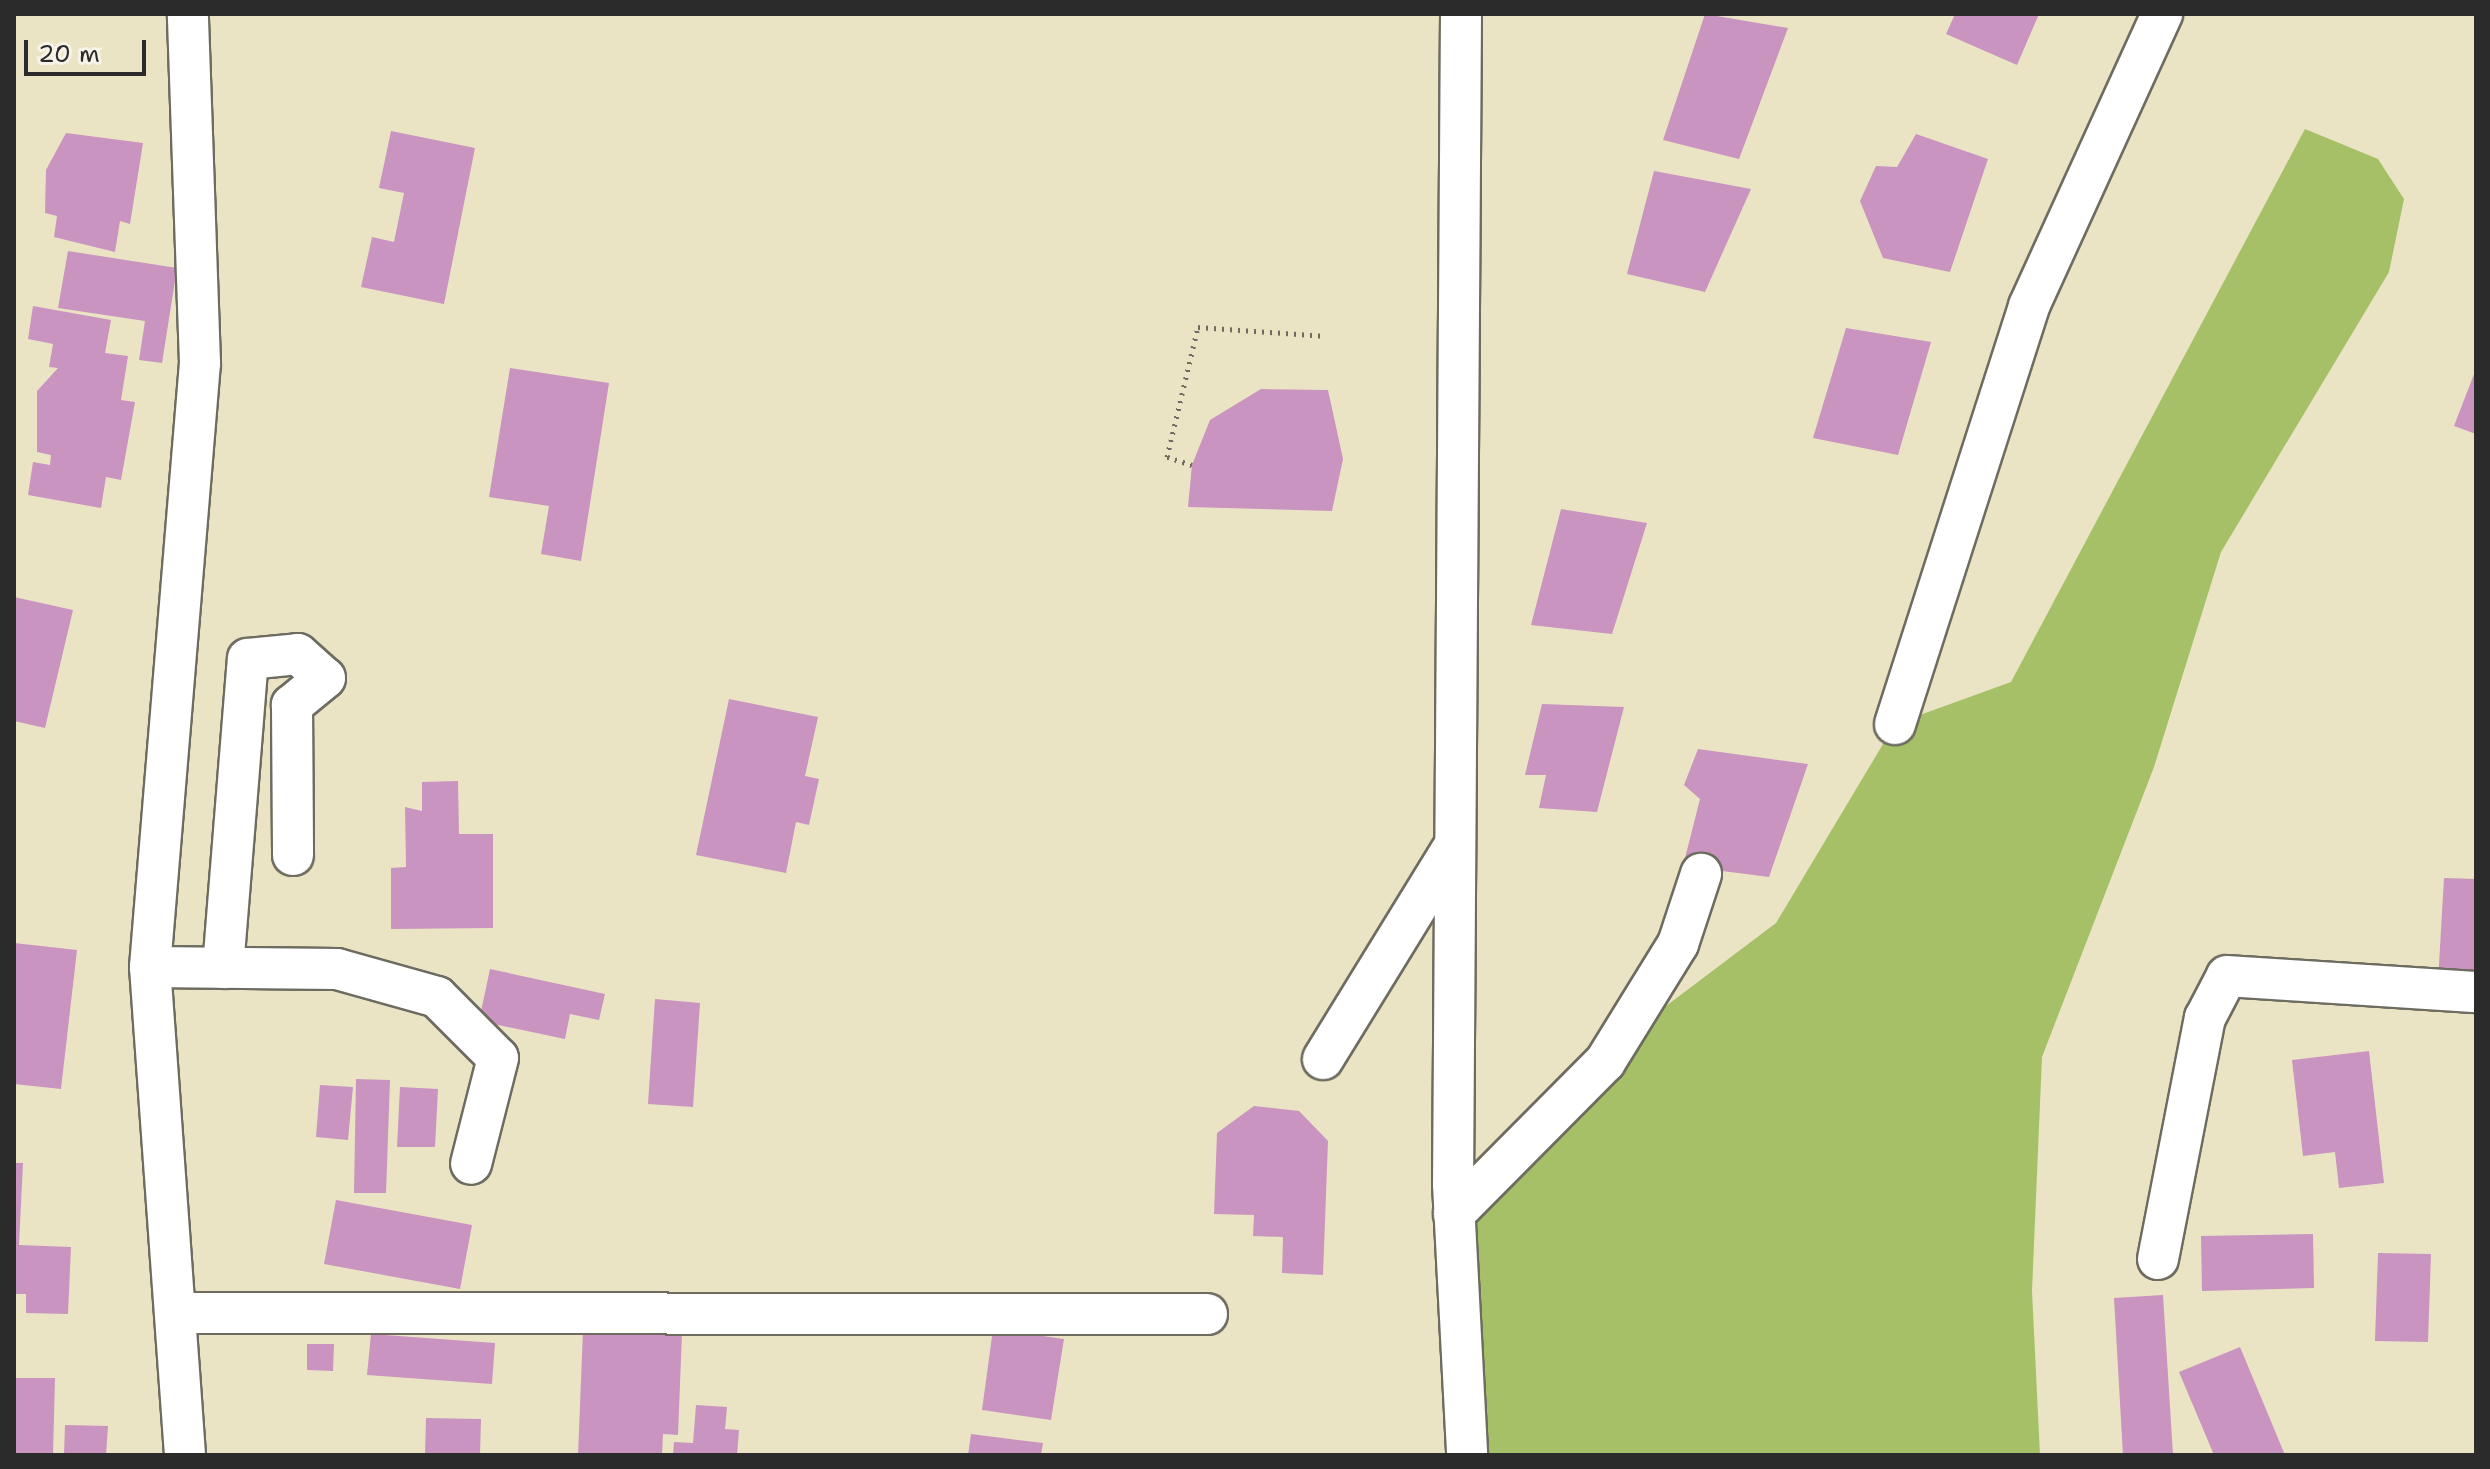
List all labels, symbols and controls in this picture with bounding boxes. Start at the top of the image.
scale bar [28,24,150,74]
text: 20 m [38,38,100,70]

